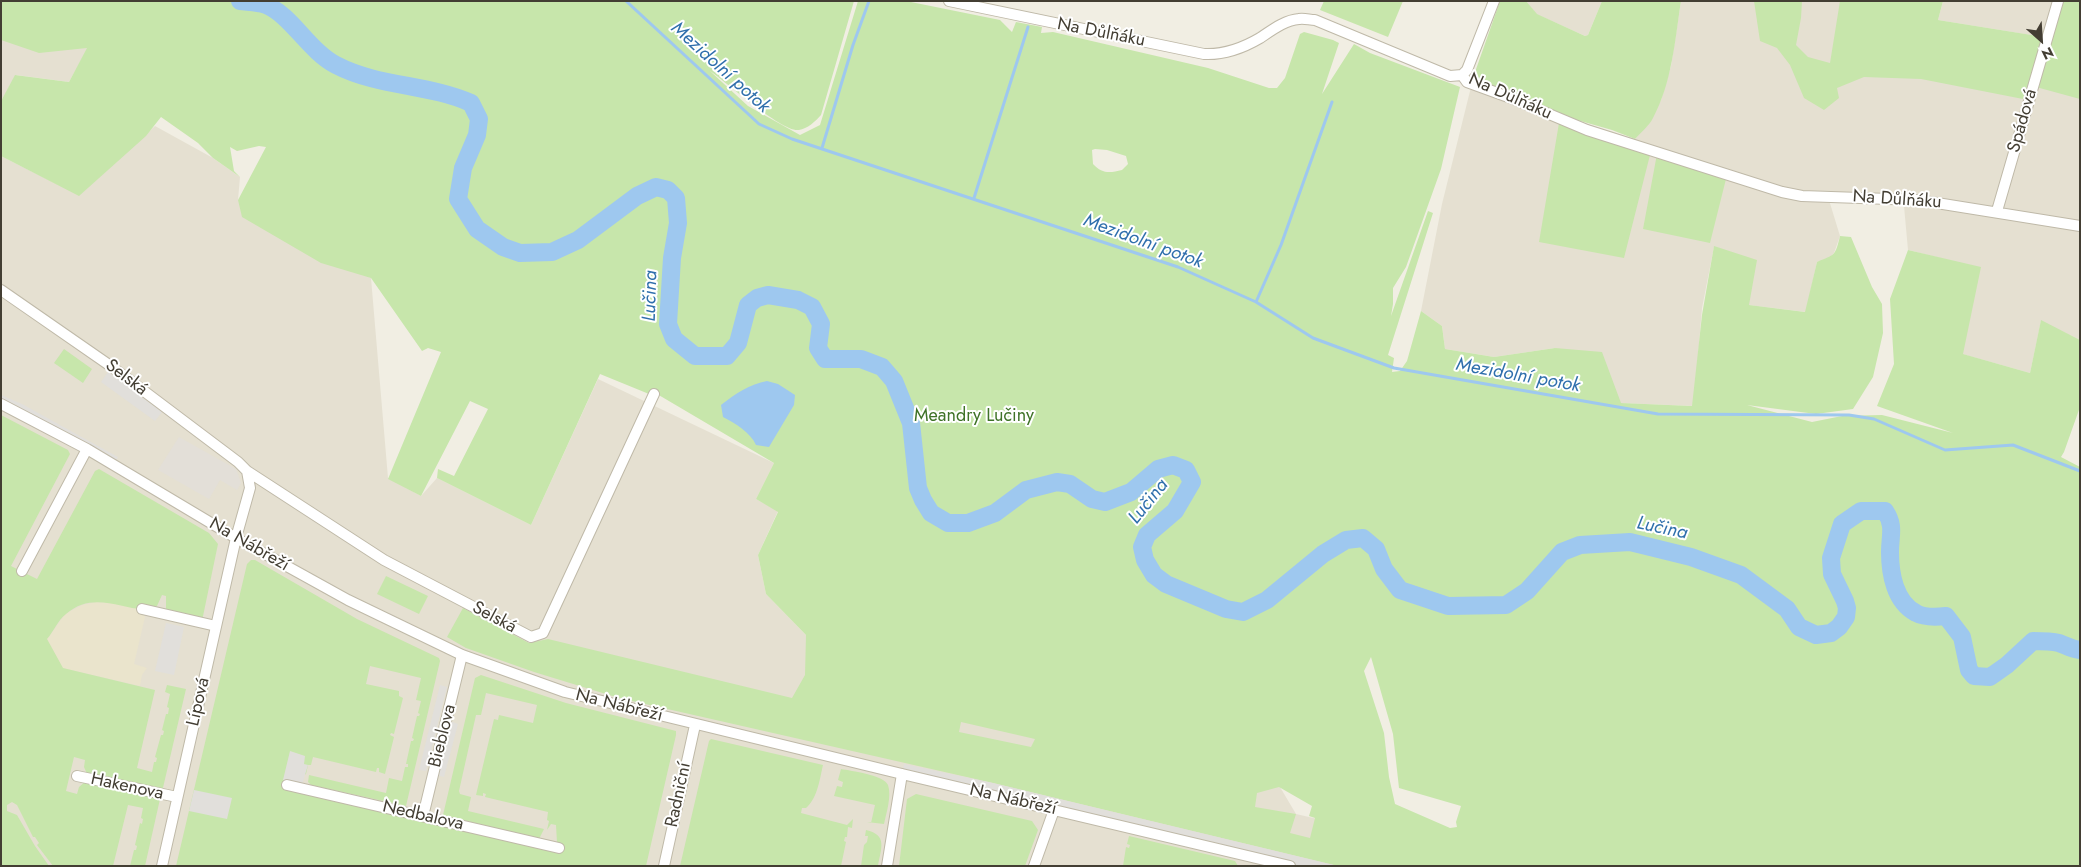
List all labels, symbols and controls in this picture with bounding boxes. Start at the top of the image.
street label: Na Důlňáku [1055,14,1147,52]
north arrow [2016,15,2066,65]
water label: Mezidolní potok [666,18,774,118]
text: N [2038,42,2057,65]
street label: Na Důlňáku [1465,69,1555,125]
street label: Spádová [2004,87,2042,155]
street label: Na Důlňáku [1852,186,1942,214]
water label: Mezidolní potok [1080,210,1206,274]
water label: Lučina [639,270,663,322]
water label: Mezidolní potok [1454,354,1582,398]
street label: Selská [101,355,151,401]
park label: Meandry Lučiny [914,406,1034,428]
water label: Lučina [1124,475,1174,529]
street label: Na Nábřeží [205,513,293,577]
water label: Lučina [1635,513,1689,545]
street label: Selská [468,597,520,639]
street label: Lípová [183,676,215,728]
street label: Na Nábřeží [573,685,665,727]
street label: Bieblova [425,702,461,770]
street label: Radniční [662,761,696,829]
street label: Hakenova [89,769,165,805]
street label: Na Nábřeží [967,779,1059,821]
street label: Nedbalova [380,796,466,836]

